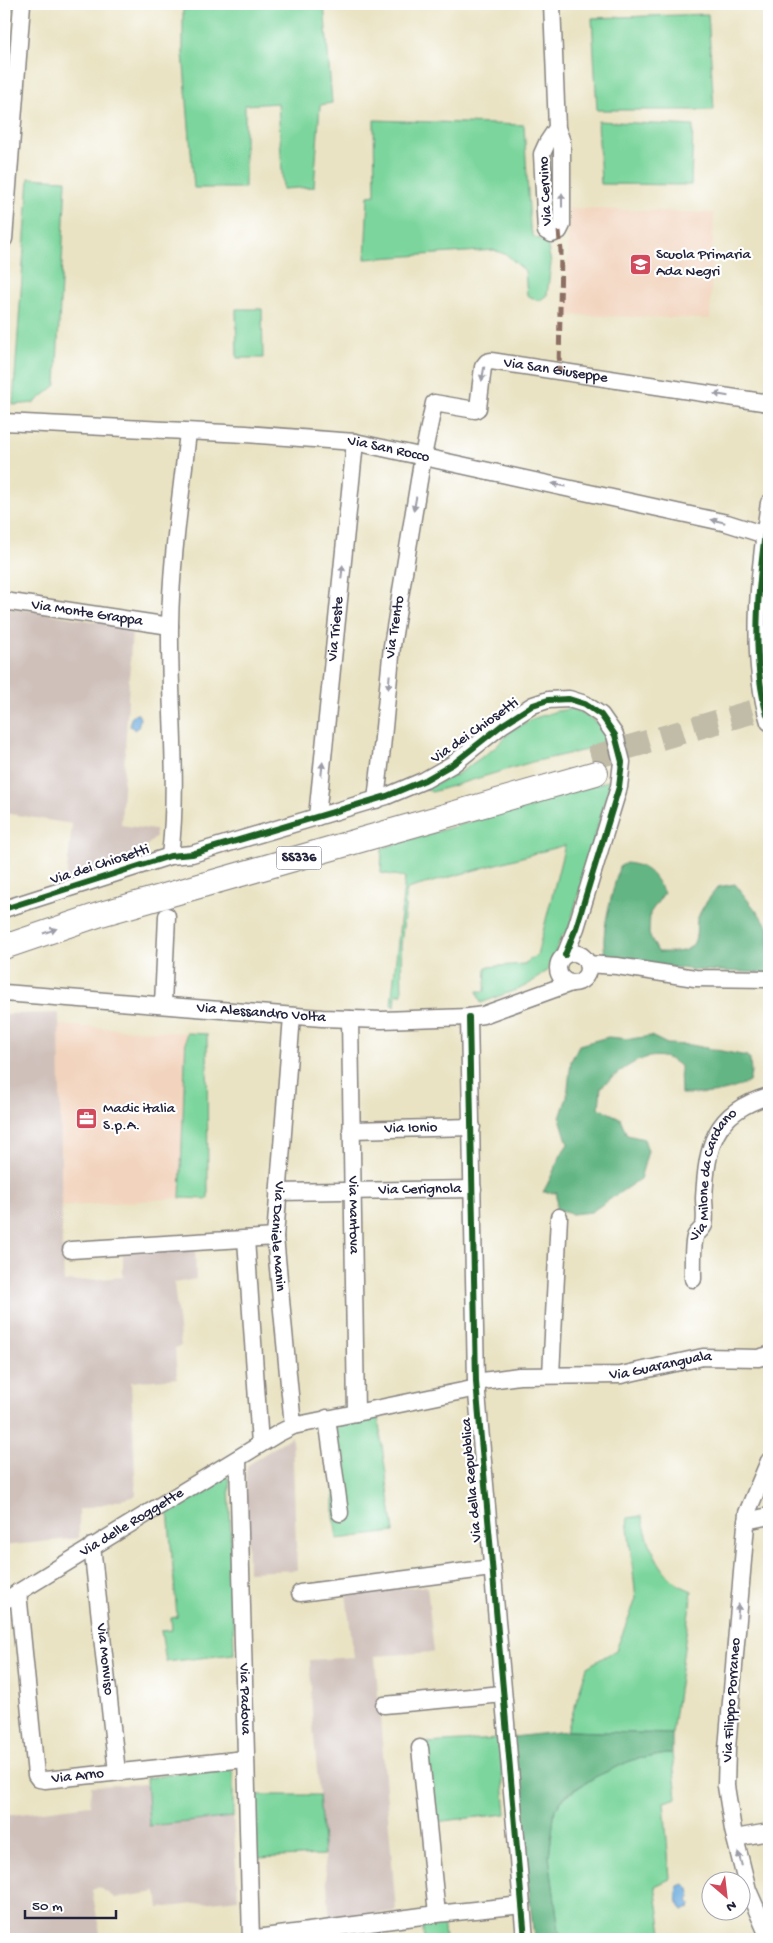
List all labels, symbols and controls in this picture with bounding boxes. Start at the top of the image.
street label: Via Cervino [535,156,557,227]
one-way arrow [558,191,566,207]
place label: Scuola Primaria Ada Negri [656,246,751,281]
school or university icon: Scuola Primaria Ada Negri [628,252,652,276]
street label: Via San Giuseppe [501,354,609,388]
one-way arrow [478,367,486,383]
one-way arrow [713,391,729,399]
street label: Via San Rocco [346,432,431,467]
one-way arrow [552,481,567,489]
one-way arrow [410,496,418,512]
one-way arrow [710,517,726,525]
one-way arrow [338,564,346,580]
street label: Via Trento [382,594,409,660]
street label: Via Trieste [324,595,348,663]
street label: Via Monte Grappa [29,596,145,631]
one-way arrow [385,674,393,690]
street label: Via dei Chiosetti [427,694,522,768]
one-way arrow [318,761,326,777]
street label: Via dei Chiosetti [47,841,152,890]
road number: SS336 [276,846,322,870]
one-way arrow [43,927,58,935]
street label: Via Alessandro Volta [195,999,327,1027]
place label: Madic italia S.p.A. [103,1100,176,1135]
street label: Via Milone da Cardano [685,1104,741,1244]
office icon: Madic italia S.p.A. [75,1106,99,1130]
street label: Via Ionio [383,1119,438,1138]
street label: Via Mantova [343,1175,363,1255]
street label: Via Daniele Manin [266,1179,289,1292]
street label: Via Cerignola [377,1180,462,1199]
street label: Via Guaranguala [608,1348,713,1384]
street label: Via della Repubblica [458,1417,486,1544]
street label: Via delle Roggette [76,1484,187,1562]
one-way arrow [735,1603,743,1619]
street label: Via Monviso [92,1622,117,1696]
street label: Via Filippo Porraneo [719,1637,745,1764]
street label: Via Padova [235,1662,254,1736]
street label: Via Arno [50,1765,105,1788]
one-way arrow [736,1852,744,1867]
north arrow [700,1870,750,1920]
scale bar [25,1888,116,1920]
text: N [723,1896,739,1915]
text: 50 m [32,1898,63,1916]

